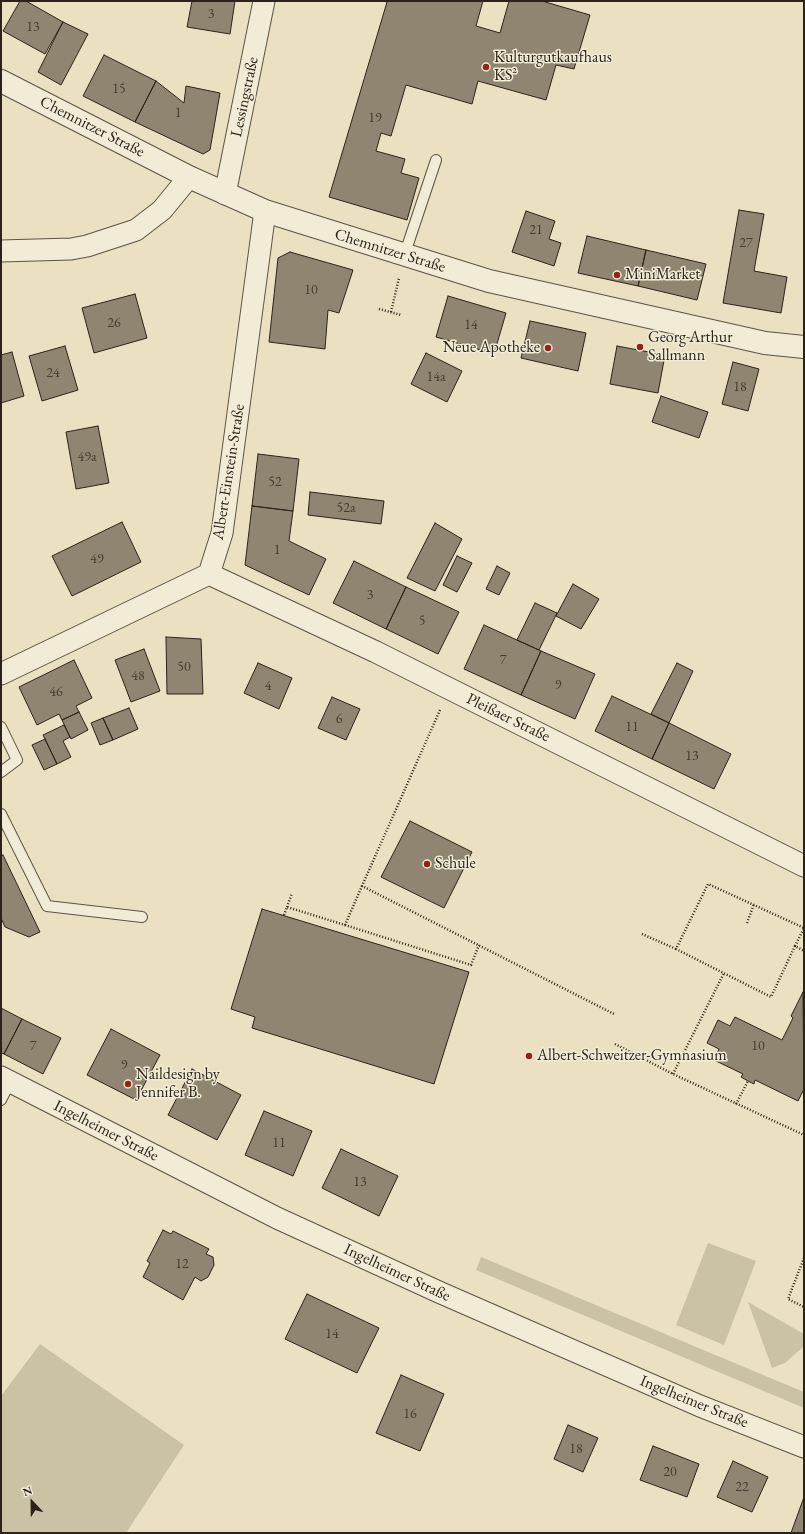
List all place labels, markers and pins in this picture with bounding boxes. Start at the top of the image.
place label: Kulturgutkaufhaus KS² [494,48,612,86]
marker: Kulturgutkaufhaus KS² [481,62,491,72]
place label: MiniMarket [625,265,700,285]
marker: MiniMarket [612,270,622,280]
place label: Georg Arthur Sallmann [648,328,733,366]
place label: Neue Apotheke [443,338,540,358]
marker: Georg Arthur Sallmann [635,342,645,352]
marker: Neue Apotheke [543,343,553,353]
place label: Schule [435,854,476,874]
marker: Schule [422,859,432,869]
place label: Albert-Schweitzer-Gymnasium [537,1046,727,1066]
marker: Albert-Schweitzer-Gymnasium [524,1051,534,1061]
place label: Naildesign by Jennifer B. [136,1065,220,1103]
marker: Naildesign by Jennifer B. [123,1079,133,1089]

